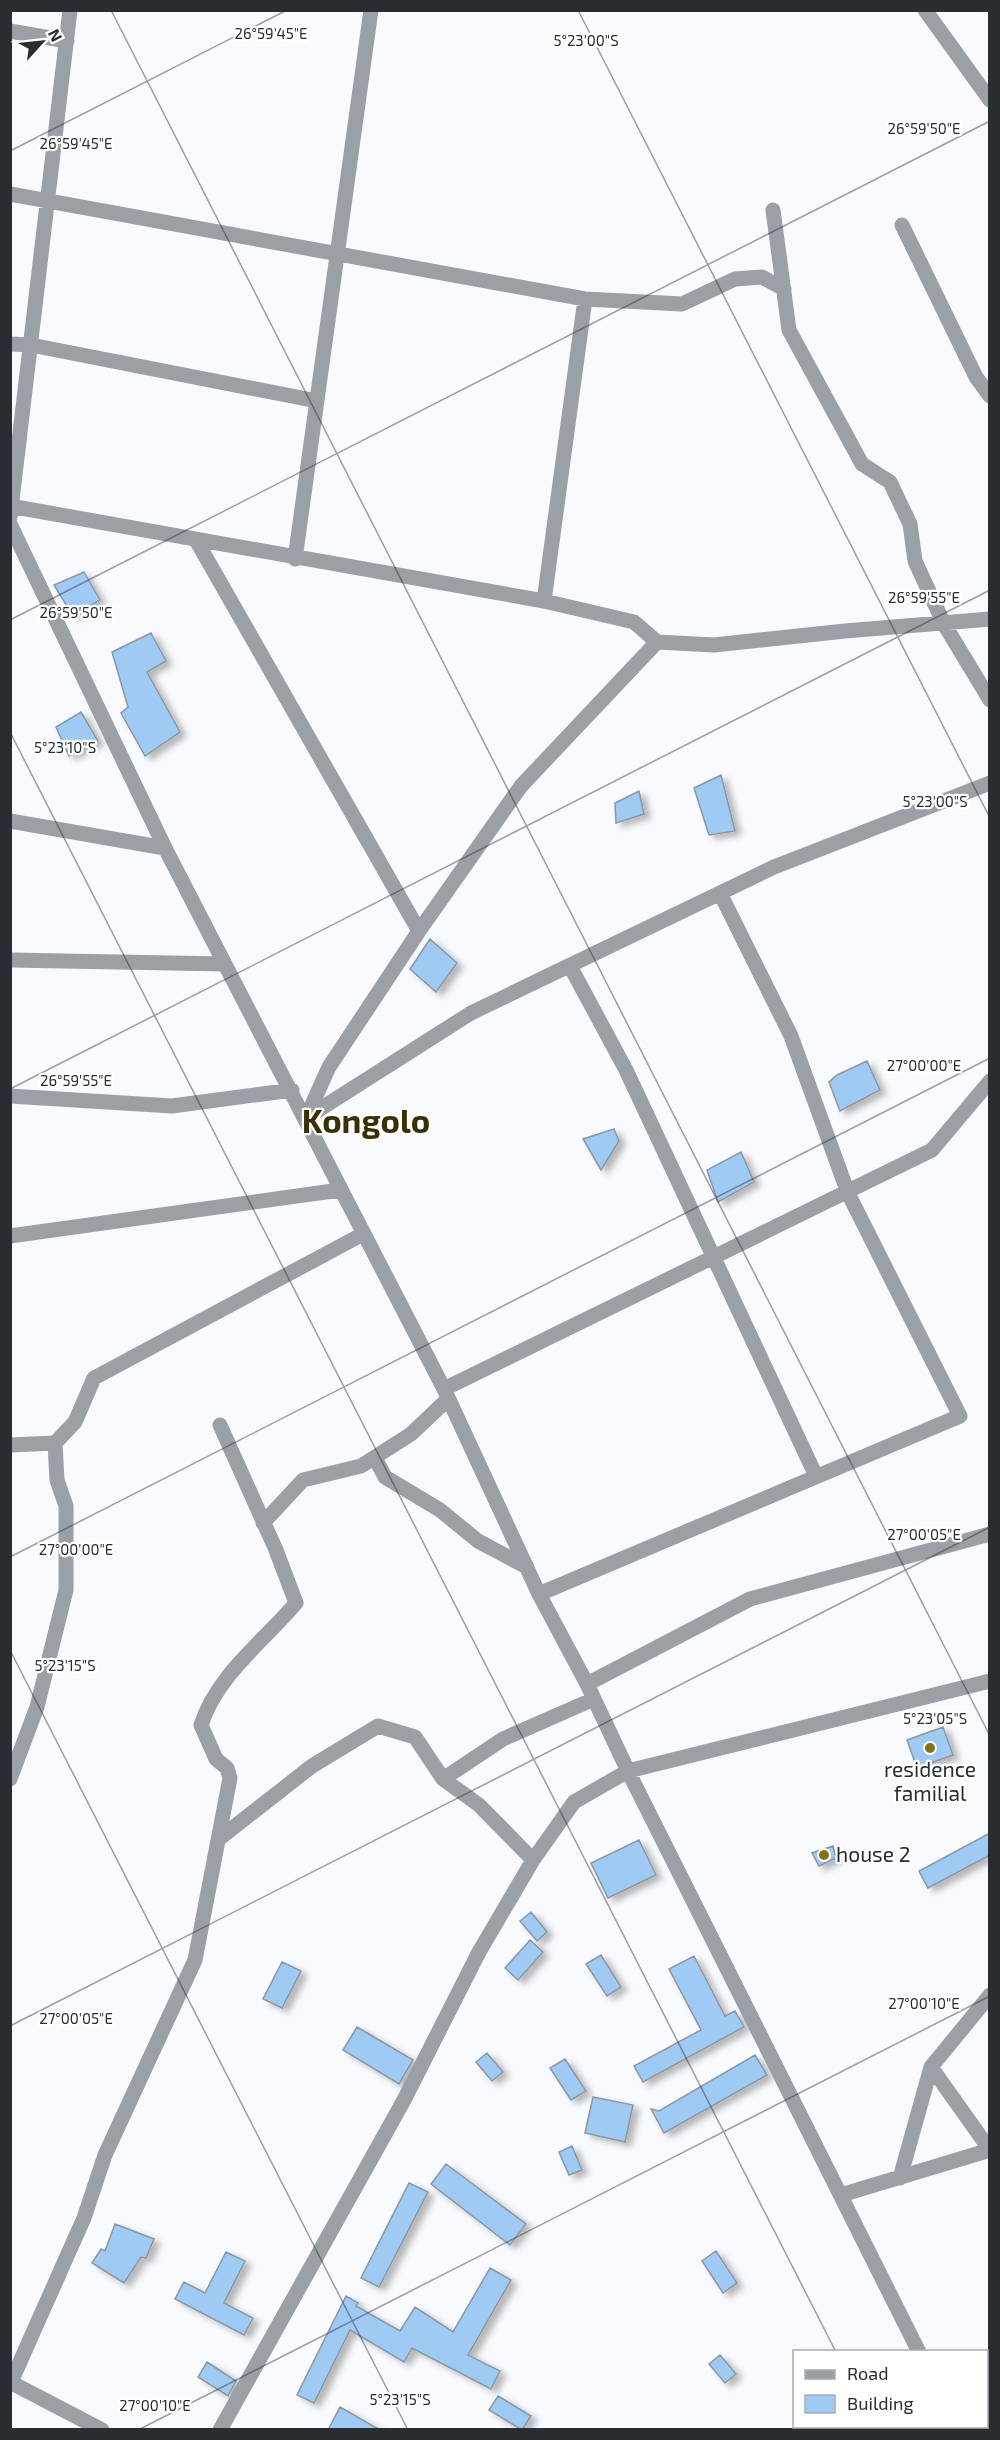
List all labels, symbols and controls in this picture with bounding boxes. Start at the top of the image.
north arrow [12,12,72,72]
text: 26°59'45"E [235,24,307,42]
text: N [45,25,67,44]
text: 5°23'00"S [553,31,619,49]
text: 26°59'50"E [888,119,961,137]
text: 26°59'45"E [40,134,112,152]
text: 26°59'55"E [888,588,960,606]
text: 26°59'50"E [40,603,113,621]
text: 5°23'10"S [34,738,96,756]
text: 5°23'00"S [902,792,968,810]
text: 27°00'00"E [887,1056,961,1074]
text: 26°59'55"E [40,1071,112,1089]
district label: Kongolo [302,1100,430,1140]
text: 27°00'05"E [887,1525,961,1543]
text: 27°00'00"E [39,1540,113,1558]
text: 5°23'15"S [34,1656,96,1674]
text: 5°23'05"S [903,1709,967,1727]
marker: residence familial [923,1741,937,1755]
place label: residence familial [884,1756,976,1805]
place label: house 2 [836,1841,911,1866]
marker: house 2 [817,1848,831,1862]
text: 27°00'10"E [888,1994,960,2012]
text: 27°00'05"E [39,2009,113,2027]
legend [793,2350,988,2428]
text: Road [847,2362,888,2384]
text: 5°23'15"S [369,2390,431,2408]
text: Building [847,2392,914,2414]
text: 27°00'10"E [119,2396,191,2414]

